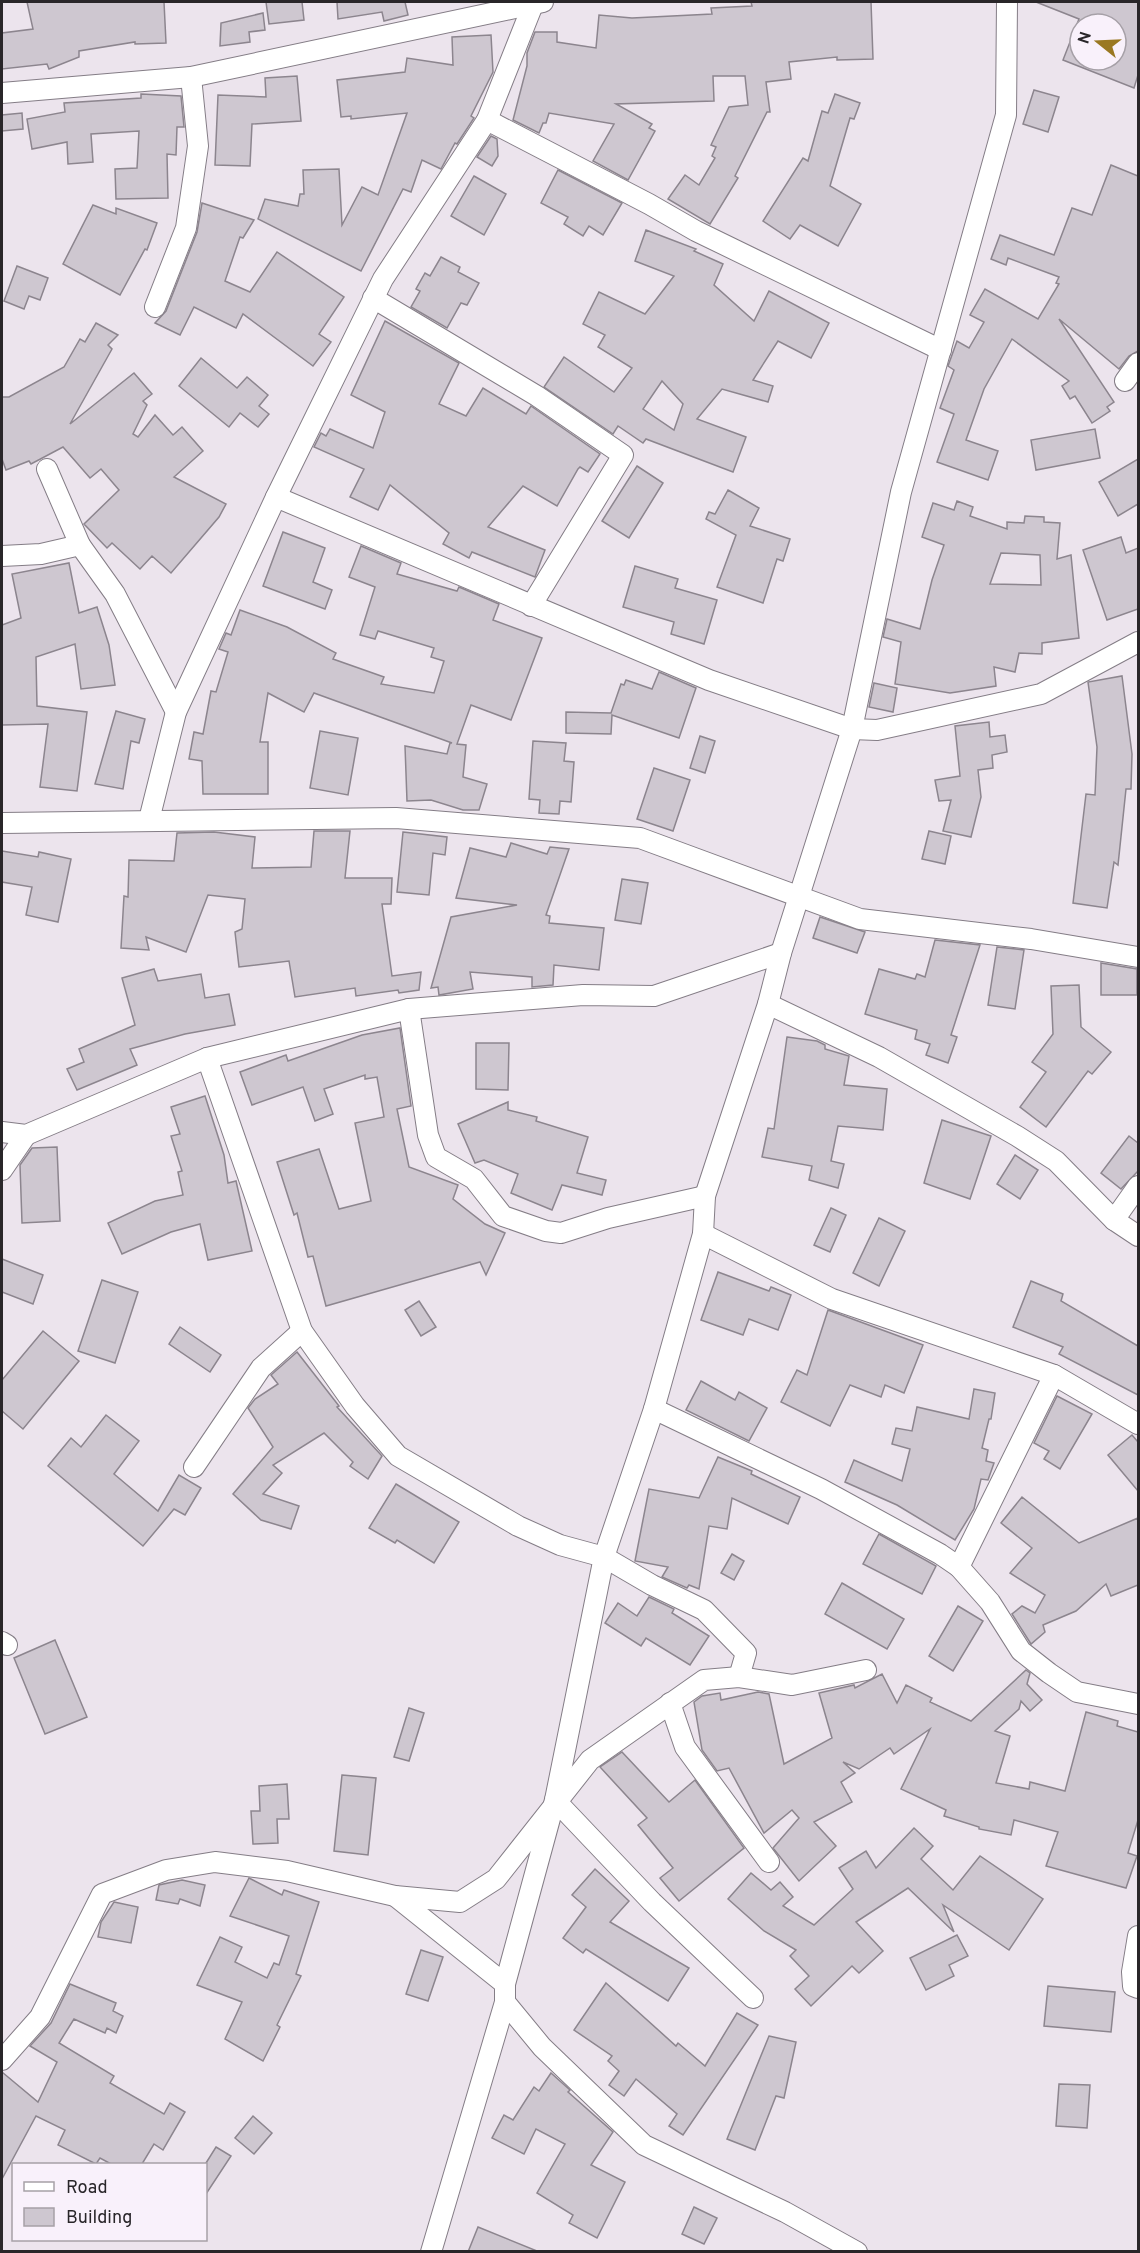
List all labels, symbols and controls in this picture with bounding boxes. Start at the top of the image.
north arrow [1068,12,1128,72]
text: N [1074,29,1097,47]
legend [12,2163,207,2241]
text: Road [66,2177,108,2200]
text: Building [66,2207,132,2230]

